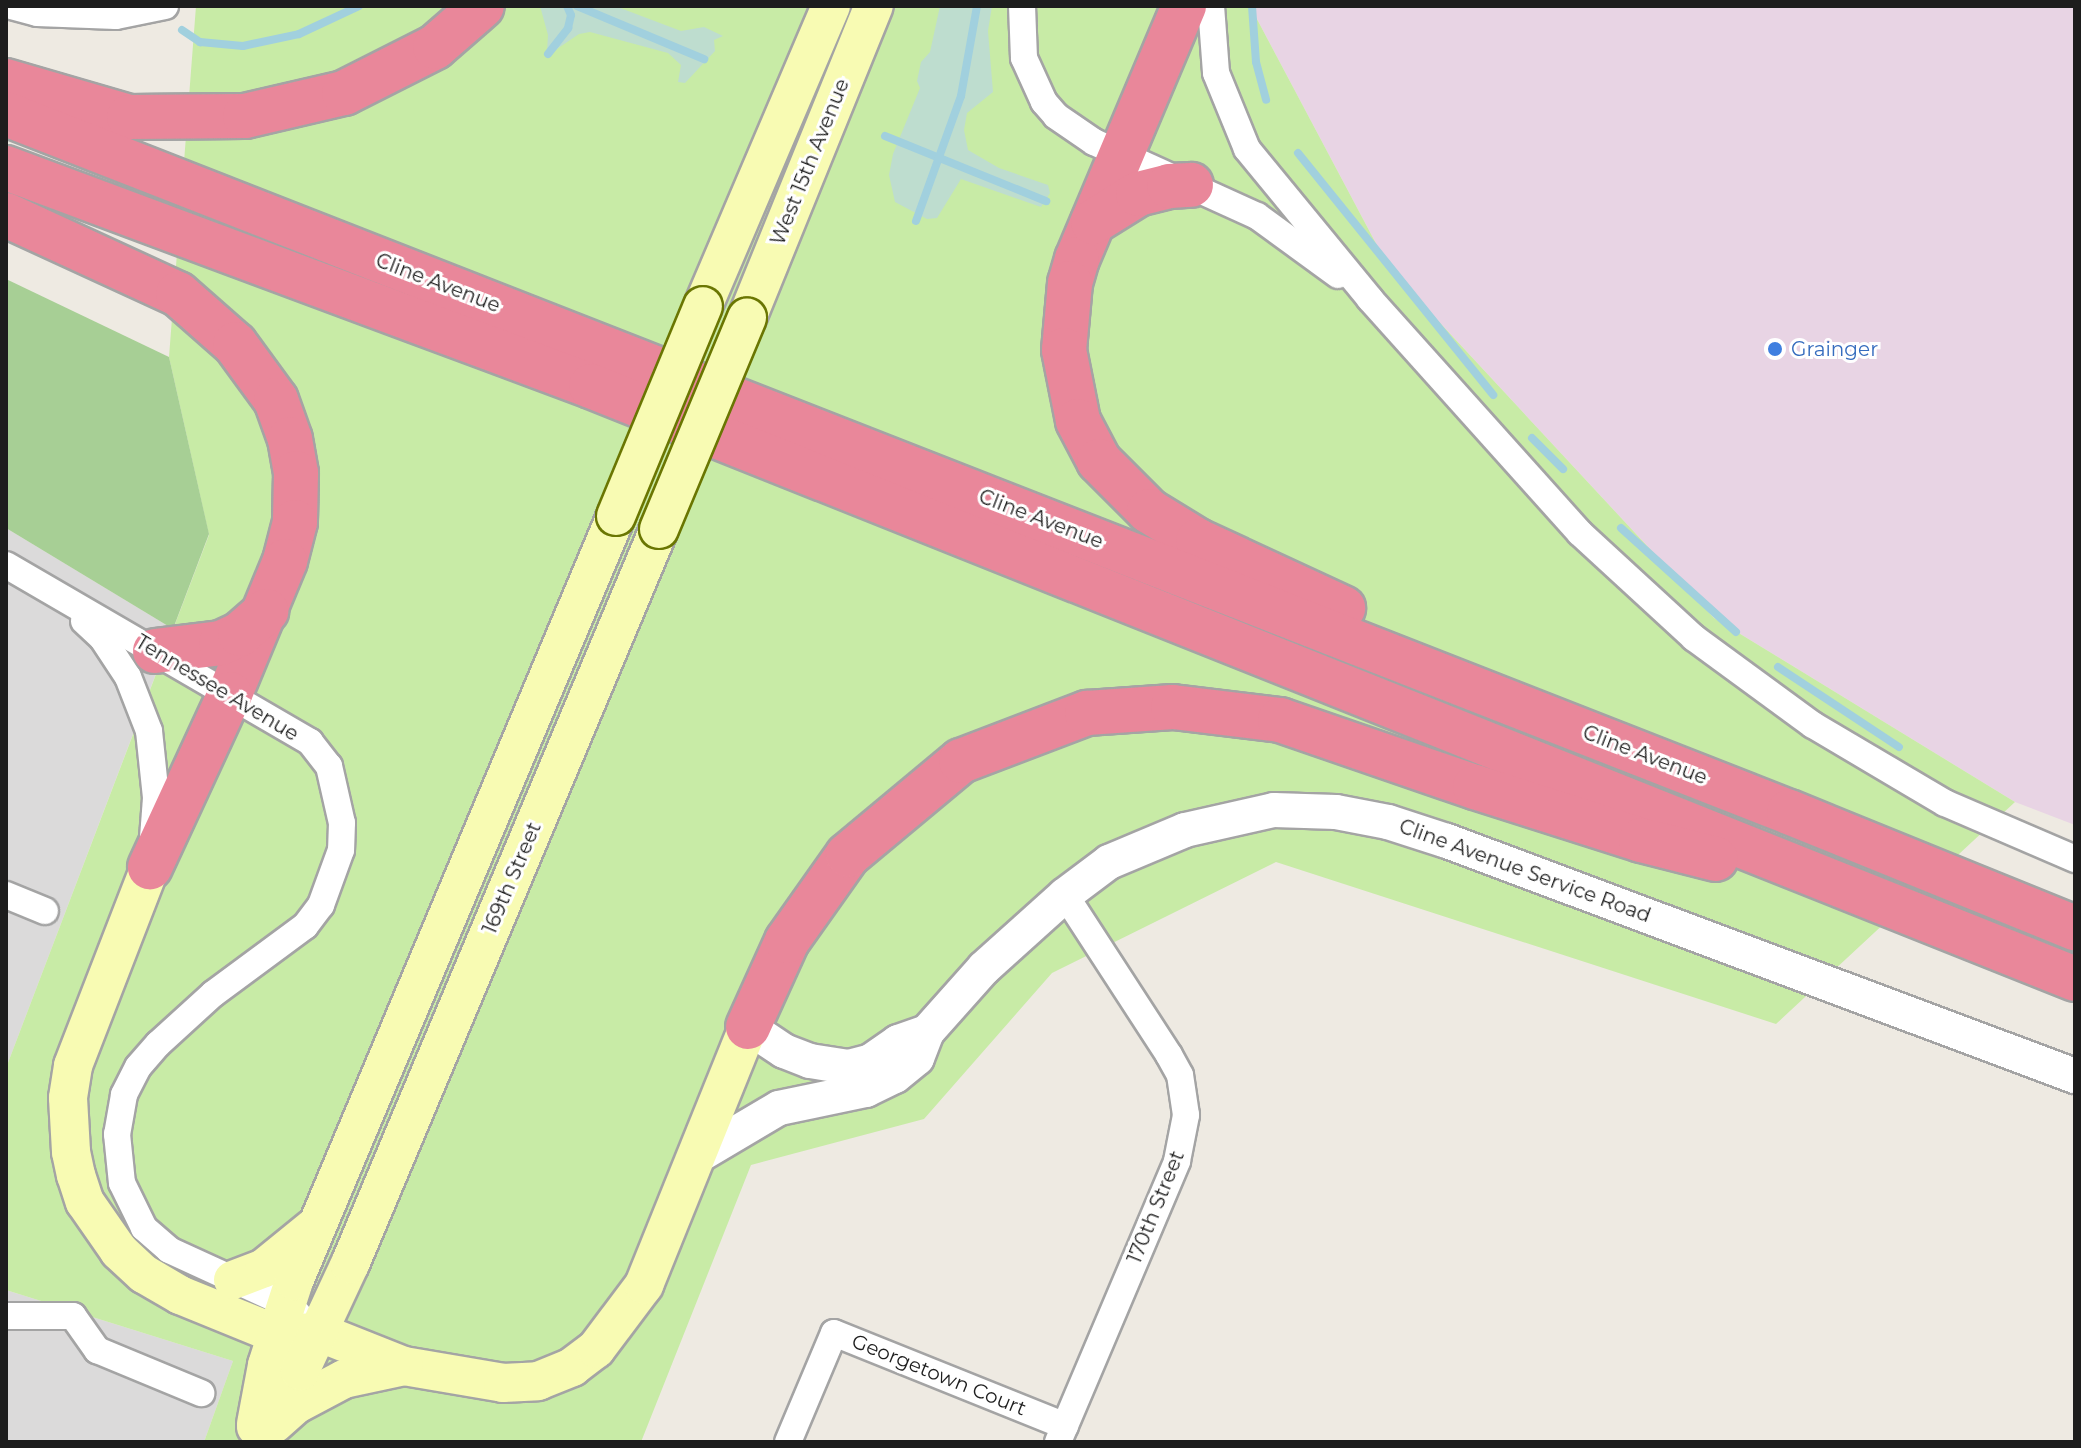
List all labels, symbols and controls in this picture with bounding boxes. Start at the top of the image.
street label: West 15th Avenue [766,75,854,249]
street label: Cline Avenue [372,248,504,318]
place label: Grainger [1791,337,1878,361]
marker: Grainger [1766,340,1784,358]
street label: Cline Avenue [975,484,1107,554]
street label: Tennessee Avenue [131,630,303,746]
street label: Cline Avenue [1579,720,1711,790]
street label: Cline Avenue Service Road [1396,814,1654,928]
street label: 169th Street [478,818,546,938]
street label: 170th Street [1123,1147,1189,1267]
street label: Georgetown Court [848,1329,1030,1421]

